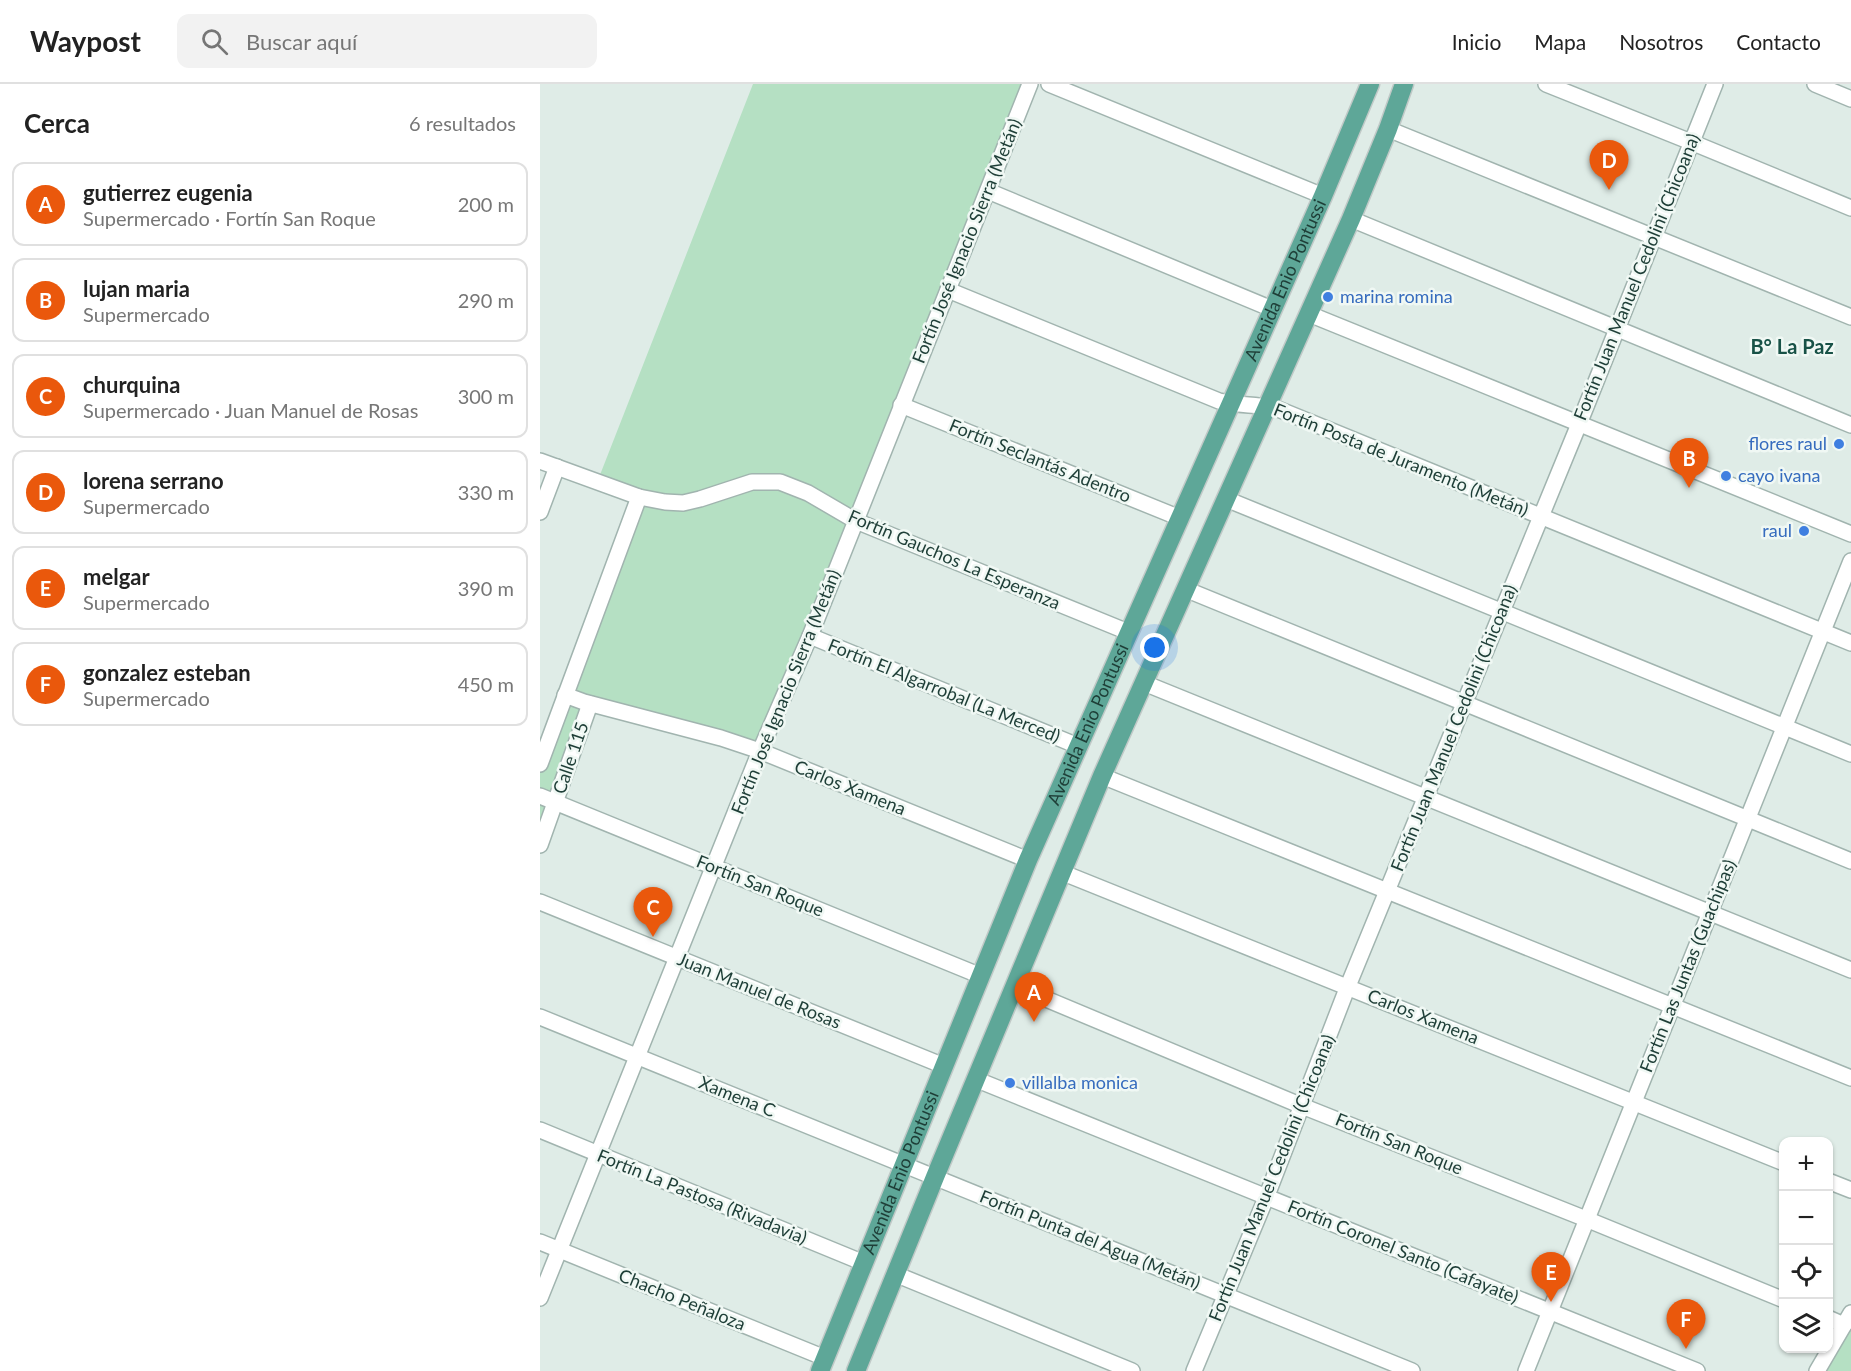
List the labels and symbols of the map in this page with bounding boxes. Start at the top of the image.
street label: Fortín José Ignacio Sierra (Metán) [907,115,1025,366]
street label: Fortín Juan Manuel Cedolini (Chicoana) [1568,130,1704,423]
pin: D [1590,141,1628,190]
street label: Avenida Enio Pontussi [1239,196,1330,364]
place label: marina romina [1340,285,1453,307]
marker: marina romina [1321,290,1335,304]
district label: B° La Paz [1750,334,1834,358]
street label: Fortín Posta de Juramento (Metán) [1271,398,1532,520]
street label: Fortín Seclantás Adentro [946,413,1135,507]
place label: flores raul [1748,432,1827,454]
marker: flores raul [1832,437,1846,451]
pin: B [1670,438,1708,488]
place label: cayo ivana [1738,464,1821,486]
marker: cayo ivana [1719,469,1733,483]
street label: Fortín Gauchos La Esperanza [845,504,1064,614]
place label: raul [1762,519,1792,541]
marker: raul [1797,524,1811,538]
street label: Fortín José Ignacio Sierra (Metán) [726,566,844,817]
street label: Fortín Juan Manuel Cedolini (Chicoana) [1385,581,1521,874]
street label: Fortín El Algarrobal (La Merced) [825,633,1064,747]
your location [1140,633,1169,662]
street label: Avenida Enio Pontussi [1042,640,1133,808]
street label: Calle 115 [547,719,593,797]
street label: Carlos Xamena [791,755,909,819]
street label: Fortín San Roque [693,849,827,921]
street label: Fortín Las Juntas (Guachipas) [1634,856,1740,1075]
pin: C [634,888,672,937]
street label: Juan Manuel de Rosas [674,947,845,1033]
pin: A [1014,972,1054,1022]
street label: Carlos Xamena [1364,984,1482,1048]
street label: Fortín Juan Manuel Cedolini (Chicoana) [1203,1031,1339,1324]
street label: Xamena C [696,1071,779,1121]
place label: villalba monica [1022,1071,1138,1093]
marker: villalba monica [1003,1076,1017,1090]
street label: Avenida Enio Pontussi [857,1088,943,1257]
street label: Fortín San Roque [1332,1107,1466,1179]
street label: Fortín La Pastosa (Rivadavia) [594,1144,810,1248]
street label: Fortín Punta del Agua (Metán) [977,1185,1204,1294]
street label: Fortín Coronel Santo (Cafayate) [1285,1195,1522,1308]
pin: E [1532,1252,1570,1302]
street label: Chacho Peñaloza [616,1264,749,1334]
pin: F [1666,1300,1706,1349]

